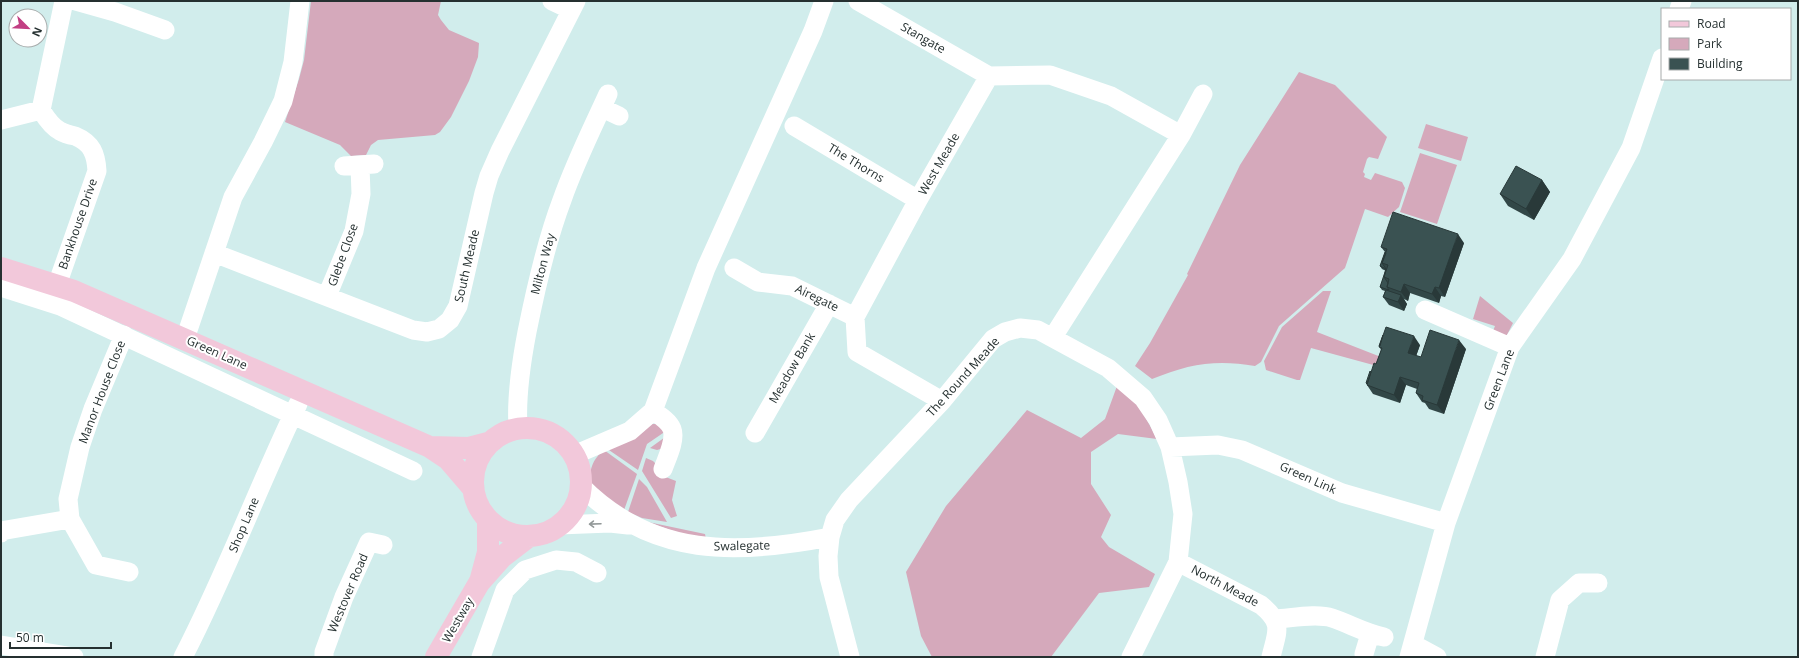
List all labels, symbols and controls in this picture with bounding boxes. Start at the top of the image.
north arrow [8,8,48,48]
legend [1661,8,1791,80]
text: Road [1697,15,1726,32]
street label: Stangate [898,18,949,57]
text: N [29,25,46,39]
text: Park [1697,35,1723,52]
text: Building [1697,55,1743,72]
street label: West Meade [914,129,963,198]
street label: The Thorns [825,139,888,186]
street label: Bankhouse Drive [54,176,101,272]
street label: Glebe Close [323,221,362,289]
street label: South Meade [450,228,483,304]
street label: Milton Way [526,230,559,296]
street label: Airegate [793,280,842,315]
street label: Meadow Bank [764,329,819,406]
street label: Green Lane [184,332,250,374]
street label: The Round Meade [922,333,1003,420]
street label: Manor House Close [74,338,129,446]
street label: Green Lane [1479,346,1518,413]
street label: Green Link [1277,457,1340,498]
street label: Shop Lane [224,494,263,555]
one-way arrow [589,520,602,528]
street label: Swalegate [714,537,771,554]
street label: Westover Road [323,551,372,635]
street label: North Meade [1188,561,1262,611]
street label: Westway [438,593,478,646]
scale bar [10,624,111,650]
text: 50 m [16,629,44,646]

